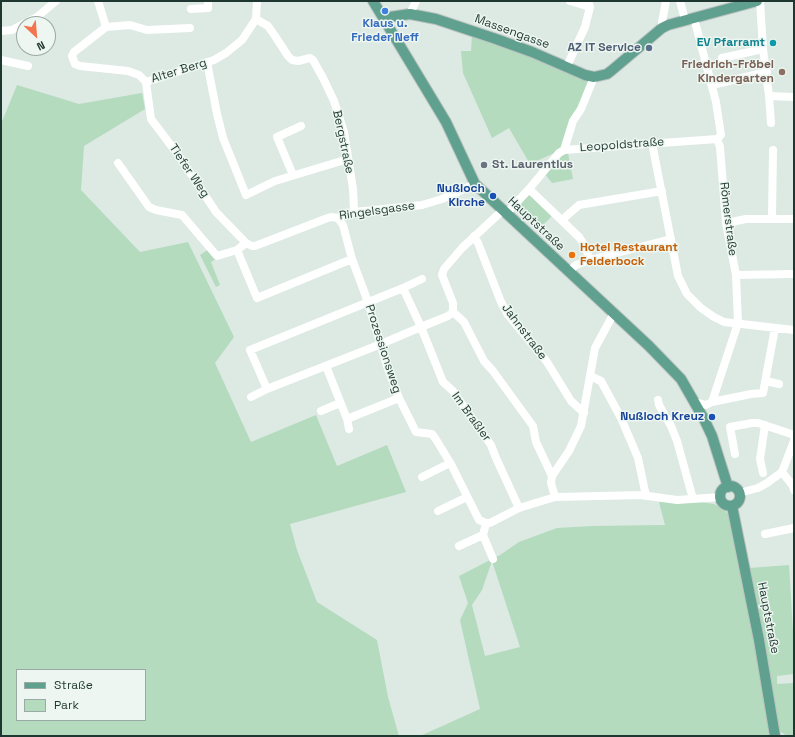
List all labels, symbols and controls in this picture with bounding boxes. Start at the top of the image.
marker: Klaus u. Frieder Neff [380,6,390,16]
street label: Massengasse [473,12,551,52]
north arrow [16,16,56,56]
place label: Klaus u. Frieder Neff [351,17,419,45]
place label: EV Pfarramt [697,36,765,50]
text: N [34,38,47,54]
marker: EV Pfarramt [768,38,778,48]
place label: AZ IT Service [567,41,641,55]
marker: AZ IT Service [644,43,654,53]
street label: Alter Berg [149,56,209,86]
place label: Friedrich-Fröbel Kindergarten [681,58,774,86]
marker: Friedrich-Fröbel Kindergarten [777,67,787,77]
street label: Bergstraße [329,109,357,175]
street label: Leopoldstraße [579,135,665,155]
street label: Tiefer Weg [166,141,212,201]
place label: St. Laurentius [492,158,573,172]
marker: St. Laurentius [479,160,489,170]
street label: Römerstraße [716,181,740,257]
place label: Nußloch Kirche [437,182,485,210]
marker: Nußloch Kirche [488,191,498,201]
street label: Hauptstraße [505,194,567,254]
street label: Ringelsgasse [338,199,416,223]
place label: Hotel Restaurant Felderbock [580,241,678,269]
marker: Hotel Restaurant Felderbock [567,250,577,260]
street label: Jahnstraße [498,301,550,363]
street label: Prozessionsweg [362,303,404,395]
street label: Im Braßler [448,389,494,445]
place label: Nußloch Kreuz [620,410,704,424]
marker: Nußloch Kreuz [707,412,717,422]
street label: Hauptstraße [754,581,782,655]
legend [16,669,146,721]
text: Straße [54,677,93,693]
text: Park [54,697,79,713]

